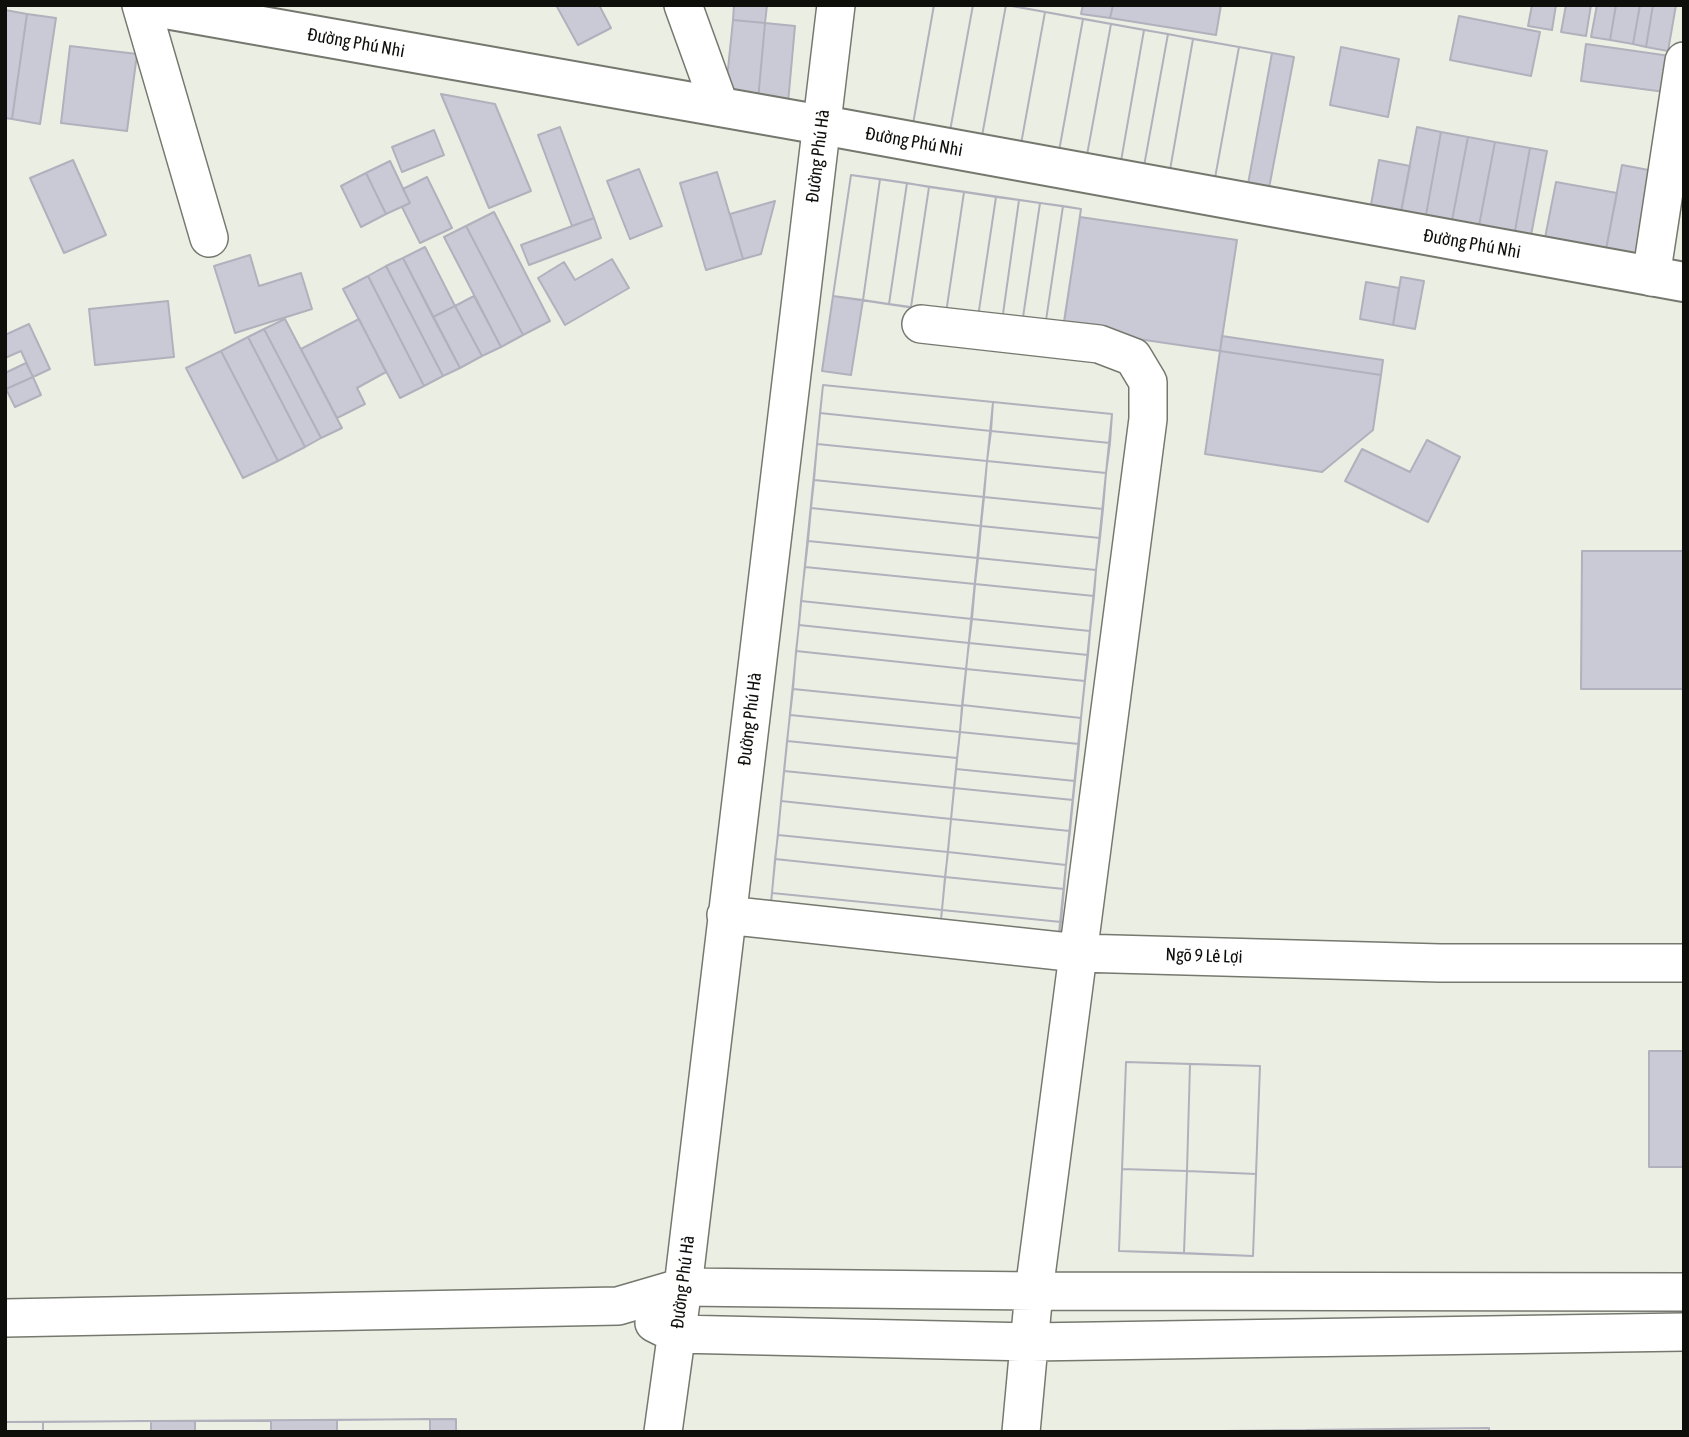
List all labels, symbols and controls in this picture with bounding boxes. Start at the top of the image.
street label: Đường Phú Nhi [306,24,406,62]
street label: Đường Phú Hà [802,108,834,204]
street label: Đường Phú Nhi [864,123,964,161]
street label: Đường Phú Nhi [1422,225,1522,263]
street label: Đường Phú Hà [734,671,766,767]
street label: Ngõ 9 Lê Lợi [1165,944,1243,968]
street label: Đường Phú Hà [667,1234,699,1330]

